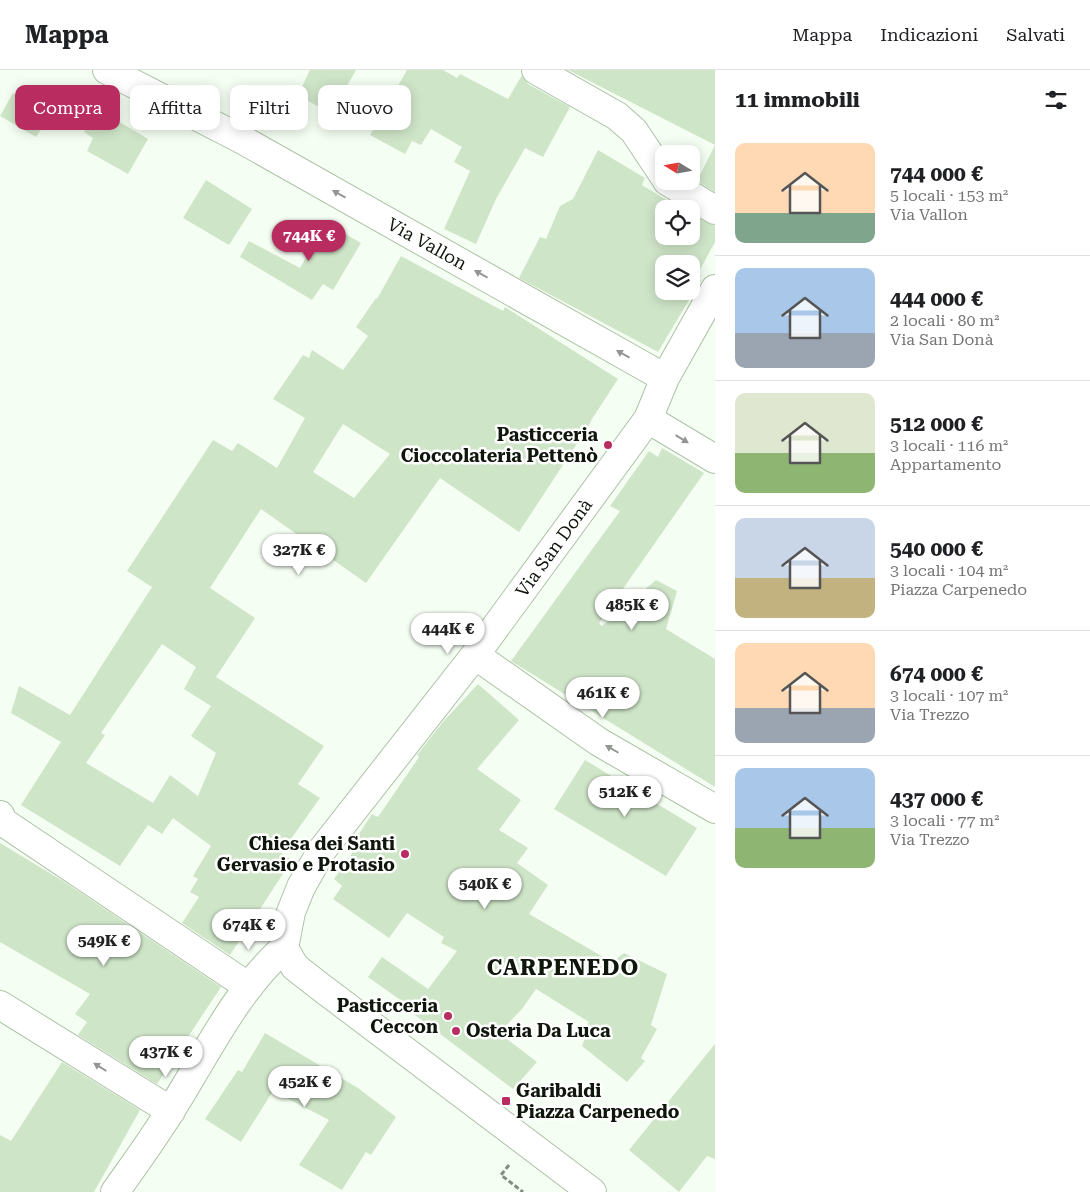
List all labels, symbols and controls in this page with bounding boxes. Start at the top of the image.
text: Mappa [25,21,109,49]
text: Mappa [792,24,852,45]
text: Indicazioni [880,24,978,45]
text: Salvati [1006,24,1065,45]
chip: Compra [15,85,120,130]
chip: Affitta [130,85,220,130]
chip: Filtri [230,85,308,130]
chip: Nuovo [318,85,411,130]
icon: filters [1042,86,1070,114]
text: 11 immobili [735,88,860,112]
north arrow [655,145,700,190]
map controls [655,145,700,300]
text: 744 000 € [890,162,983,186]
icon: home [775,163,835,223]
text: 5 locali · 153 m² [890,186,1008,205]
one-way arrow [333,190,346,199]
button: locate [655,200,700,245]
text: Via Vallon [890,205,968,224]
street label: Via Vallon [384,213,471,274]
pin: 744K € [268,220,350,262]
text: 744K € [283,226,335,245]
button: layers [655,255,700,300]
one-way arrow [474,270,488,278]
text: 444 000 € [890,287,983,311]
icon: home [775,288,835,348]
text: 2 locali · 80 m² [890,311,999,330]
text: Via San Donà [890,330,993,349]
one-way arrow [615,350,630,358]
text: 512 000 € [890,412,983,436]
icon: home [775,413,835,473]
place label: Pasticceria Cioccolateria Pettenò [401,424,598,466]
one-way arrow [675,434,688,443]
text: 3 locali · 116 m² [890,436,1008,455]
marker: Pasticceria Cioccolateria Pettenò [602,439,614,451]
text: Appartamento [890,455,1001,474]
street label: Via San Donà [511,494,596,601]
pin: 327K € [258,534,340,576]
text: 540 000 € [890,537,983,561]
icon: home [775,538,835,598]
text: 327K € [273,540,325,559]
text: 3 locali · 104 m² [890,561,1008,580]
text: Piazza Carpenedo [890,580,1027,599]
pin: 485K € [591,588,673,631]
text: 485K € [606,595,658,614]
pin: 444K € [407,612,489,655]
text: 444K € [422,619,474,638]
text: 674 000 € [890,662,983,686]
icon: home [775,663,835,723]
pin: 461K € [562,676,644,719]
text: 461K € [577,683,629,702]
text: 3 locali · 107 m² [890,686,1008,705]
text: Via Trezzo [890,705,970,724]
one-way arrow [606,745,619,754]
pin: 512K € [584,776,666,818]
text: 512K € [599,782,651,801]
text: 437 000 € [890,787,983,811]
icon: home [775,788,835,848]
text: 3 locali · 77 m² [890,811,999,830]
text: Via Trezzo [890,830,970,849]
place label: Chiesa dei Santi Gervasio e Protasio [217,833,395,875]
marker: Chiesa dei Santi Gervasio e Protasio [399,848,411,860]
pin: 540K € [444,868,526,910]
text: 540K € [459,874,511,893]
pin: 674K € [208,908,290,951]
text: 674K € [223,915,275,934]
pin: 549K € [63,924,145,967]
text: 549K € [78,931,130,950]
district label: CARPENEDO [487,955,639,980]
place label: Pasticceria Ceccon [337,995,438,1037]
marker: Pasticceria Ceccon [442,1010,454,1022]
place label: Osteria Da Luca [466,1020,611,1041]
marker: Osteria Da Luca [450,1025,462,1037]
pin: 437K € [125,1036,207,1078]
text: 437K € [140,1042,192,1061]
one-way arrow [93,1062,106,1071]
pin: 452K € [264,1066,346,1108]
text: 452K € [279,1072,331,1091]
place label: Garibaldi Piazza Carpenedo [516,1080,680,1122]
marker: Garibaldi Piazza Carpenedo [500,1095,512,1107]

